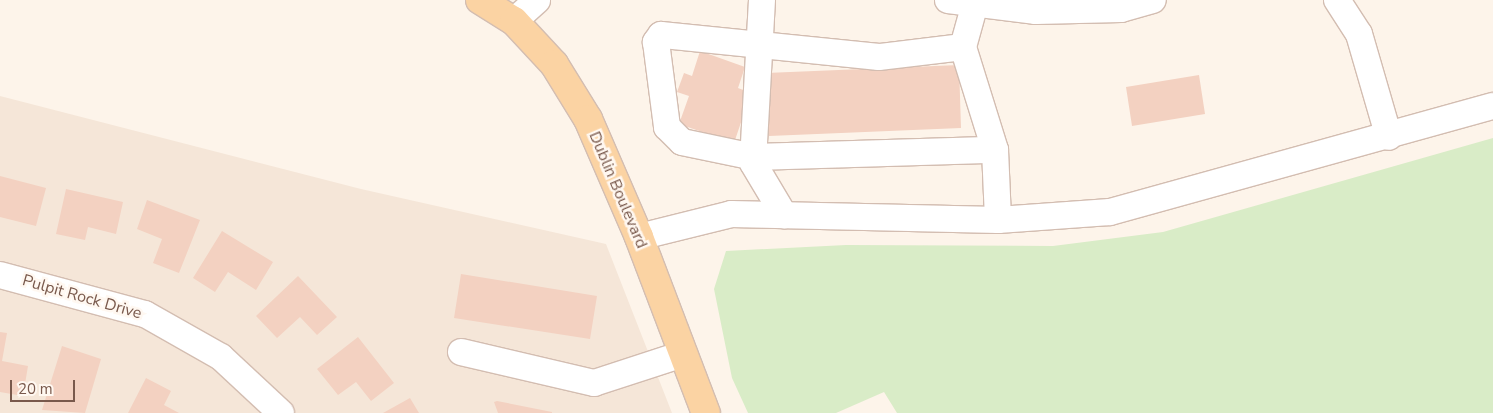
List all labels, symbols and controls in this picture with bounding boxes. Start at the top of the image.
street label: Dublin Boulevard [585,129,651,251]
street label: Pulpit Rock Drive [20,271,144,323]
scale bar [12,370,78,402]
text: 20 m [18,379,53,399]

